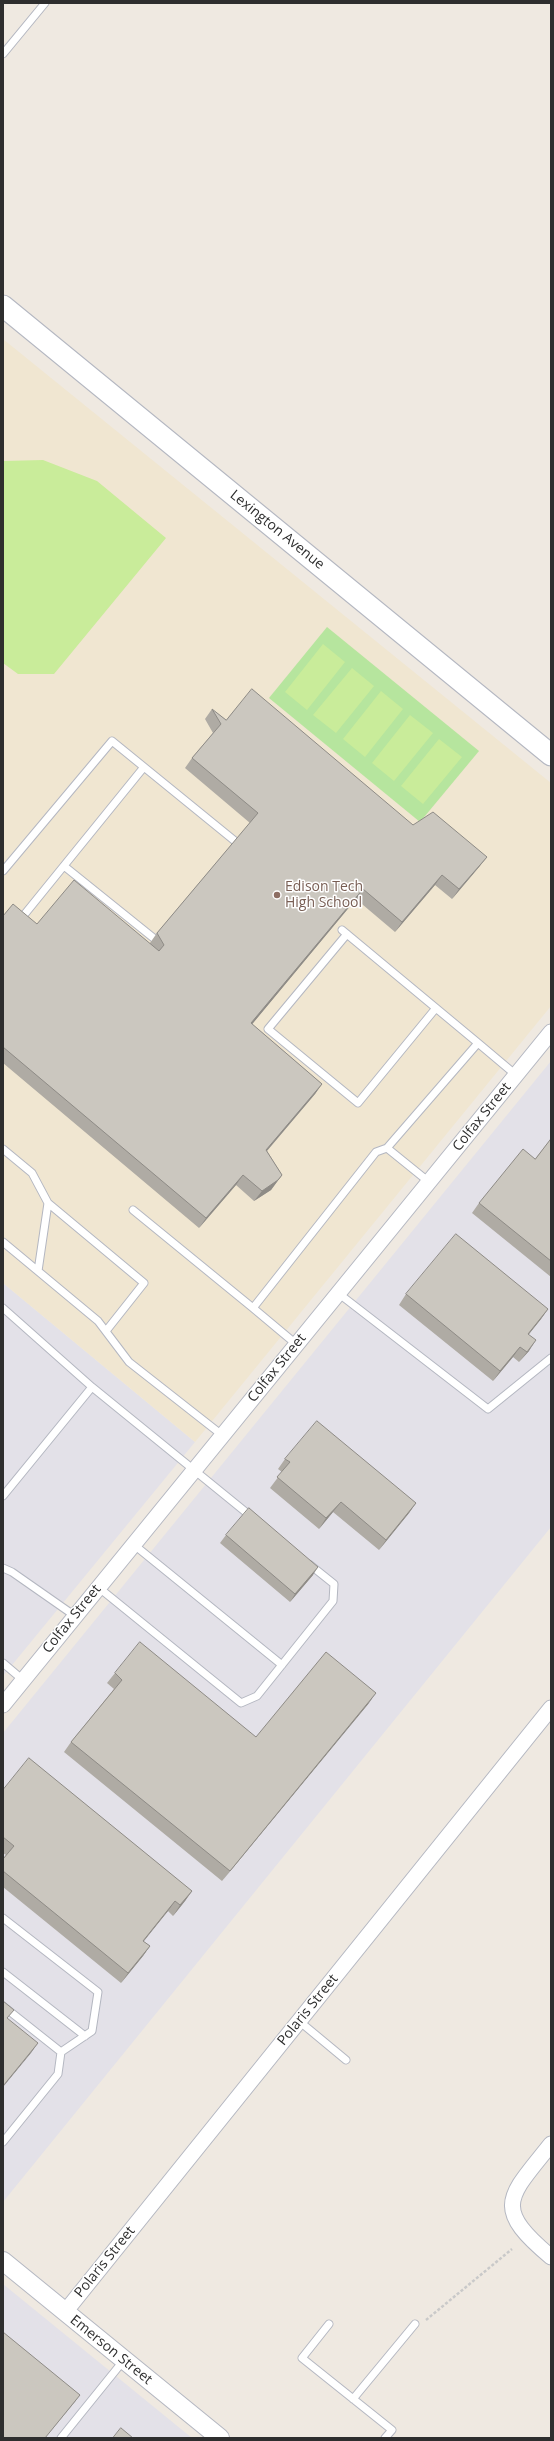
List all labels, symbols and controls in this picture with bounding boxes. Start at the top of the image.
street label: Lexington Avenue [226,487,328,573]
place label: Edison Tech High School [285,879,363,912]
marker: Edison Tech High School [272,890,282,900]
street label: Colfax Street [449,1079,515,1155]
street label: Colfax Street [244,1330,310,1406]
street label: Colfax Street [39,1581,105,1657]
street label: Polaris Street [274,1971,342,2049]
street label: Polaris Street [71,2223,139,2301]
street label: Emerson Street [67,2312,155,2388]

